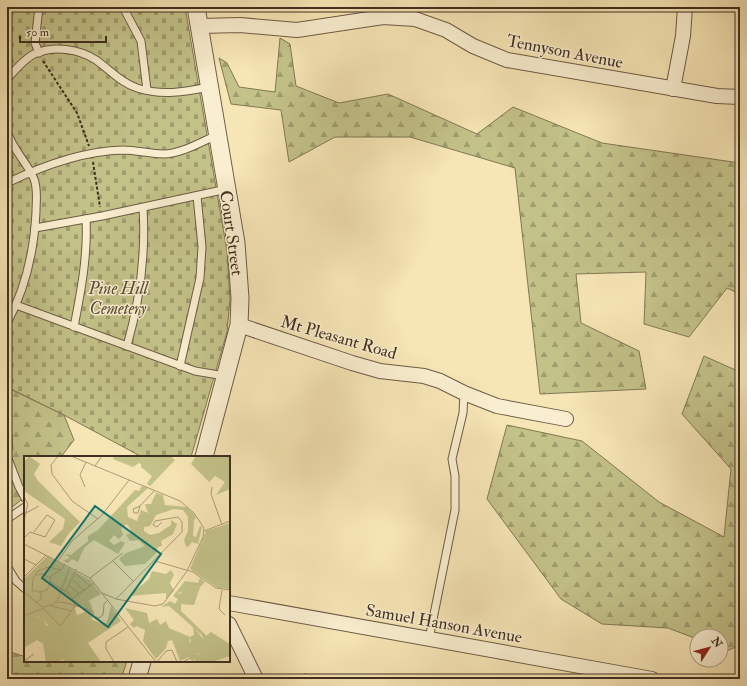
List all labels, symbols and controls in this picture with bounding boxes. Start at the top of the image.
scale bar [20,18,106,44]
text: 50 m [26,25,50,40]
street label: Tennyson Avenue [505,30,625,74]
street label: Court Street [215,189,248,278]
park label: Pine Hill Cemetery [87,278,150,319]
street label: Mt Pleasant Road [278,311,400,364]
inset map [24,456,230,662]
street label: Samuel Hanson Avenue [364,599,524,648]
north arrow [689,628,729,668]
text: N [708,634,726,651]

